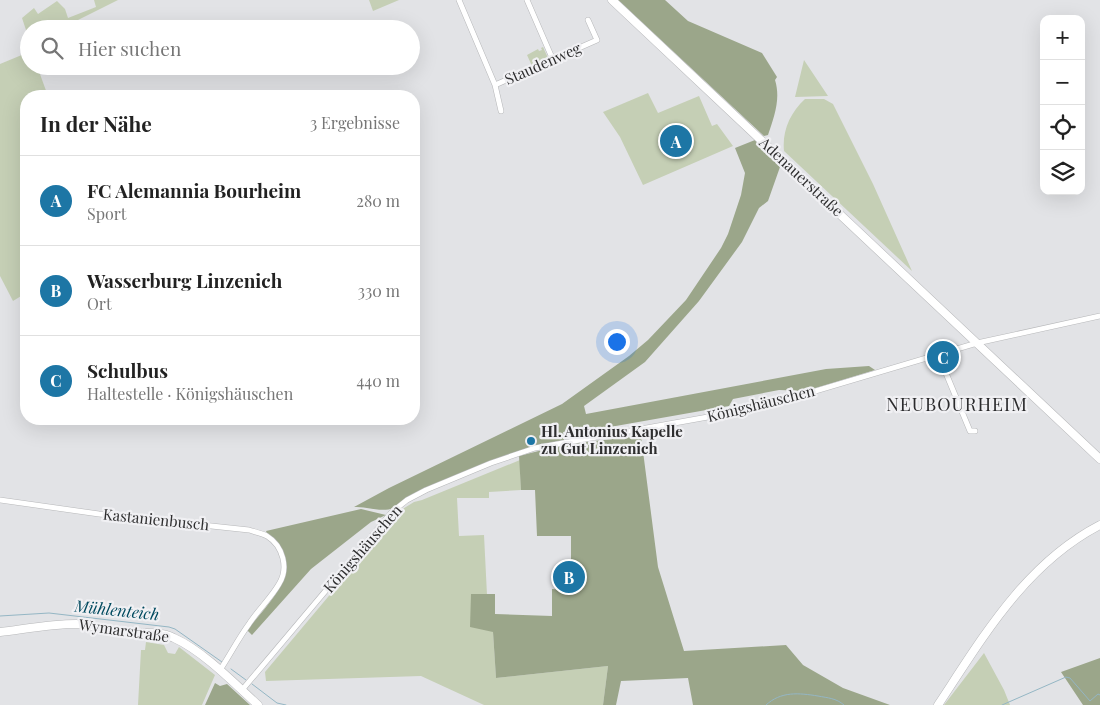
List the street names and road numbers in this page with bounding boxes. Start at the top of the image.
street label: Staudenweg [501,37,584,89]
street label: Adenauerstraße [755,132,848,220]
street label: Königshäuschen [705,380,817,426]
street label: Königshäuschen [319,500,406,597]
street label: Kastanienbusch [102,503,210,535]
street label: Wymarstraße [77,614,171,646]

